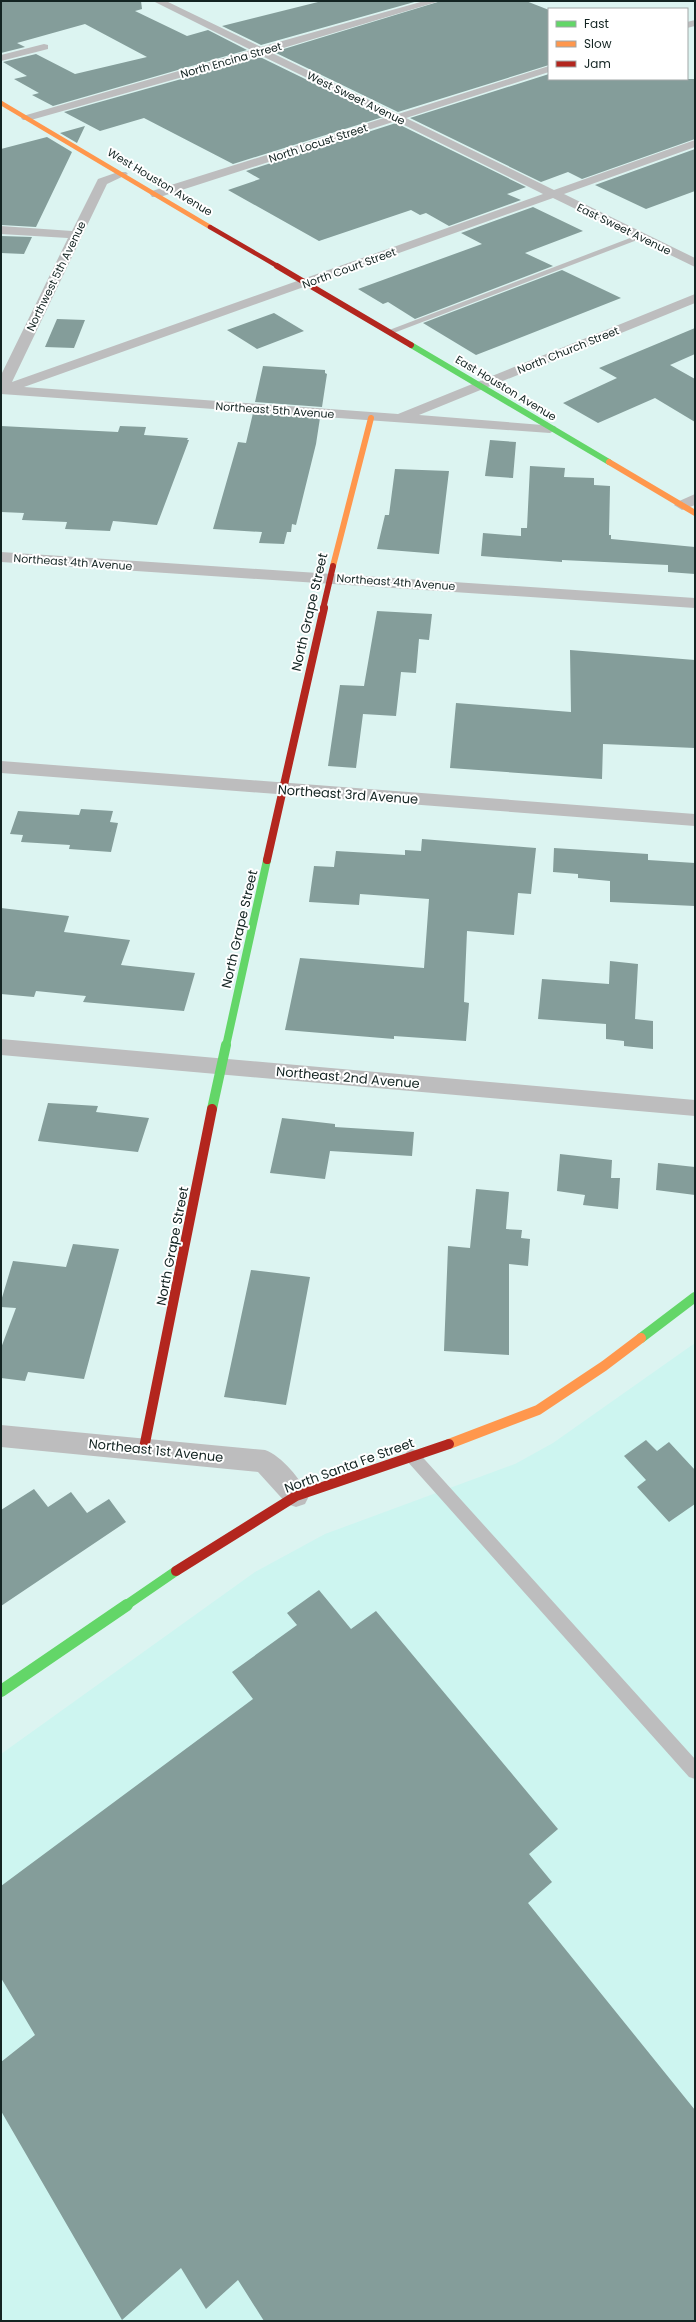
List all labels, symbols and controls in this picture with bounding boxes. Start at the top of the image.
legend [548,8,688,80]
text: Fast [584,15,609,32]
text: Slow [584,35,612,52]
street label: North Encina Street [179,38,283,82]
text: Jam [584,55,611,72]
street label: West Sweet Avenue [304,67,408,129]
street label: North Locust Street [266,119,370,167]
street label: West Houston Avenue [104,144,216,220]
street label: East Sweet Avenue [574,199,674,259]
street label: Northwest 5th Avenue [22,218,90,334]
street label: North Court Street [300,244,398,292]
street label: North Church Street [515,322,621,378]
street label: East Houston Avenue [452,351,560,425]
street label: Northeast 5th Avenue [215,398,335,422]
street label: Northeast 4th Avenue [13,550,133,574]
street label: North Grape Street [287,551,332,673]
street label: Northeast 4th Avenue [336,570,456,594]
street label: Northeast 3rd Avenue [277,780,419,809]
street label: North Grape Street [217,868,262,990]
street label: Northeast 2nd Avenue [275,1062,421,1093]
street label: North Grape Street [152,1185,193,1307]
street label: North Santa Fe Street [282,1433,417,1498]
street label: Northeast 1st Avenue [88,1434,224,1467]

